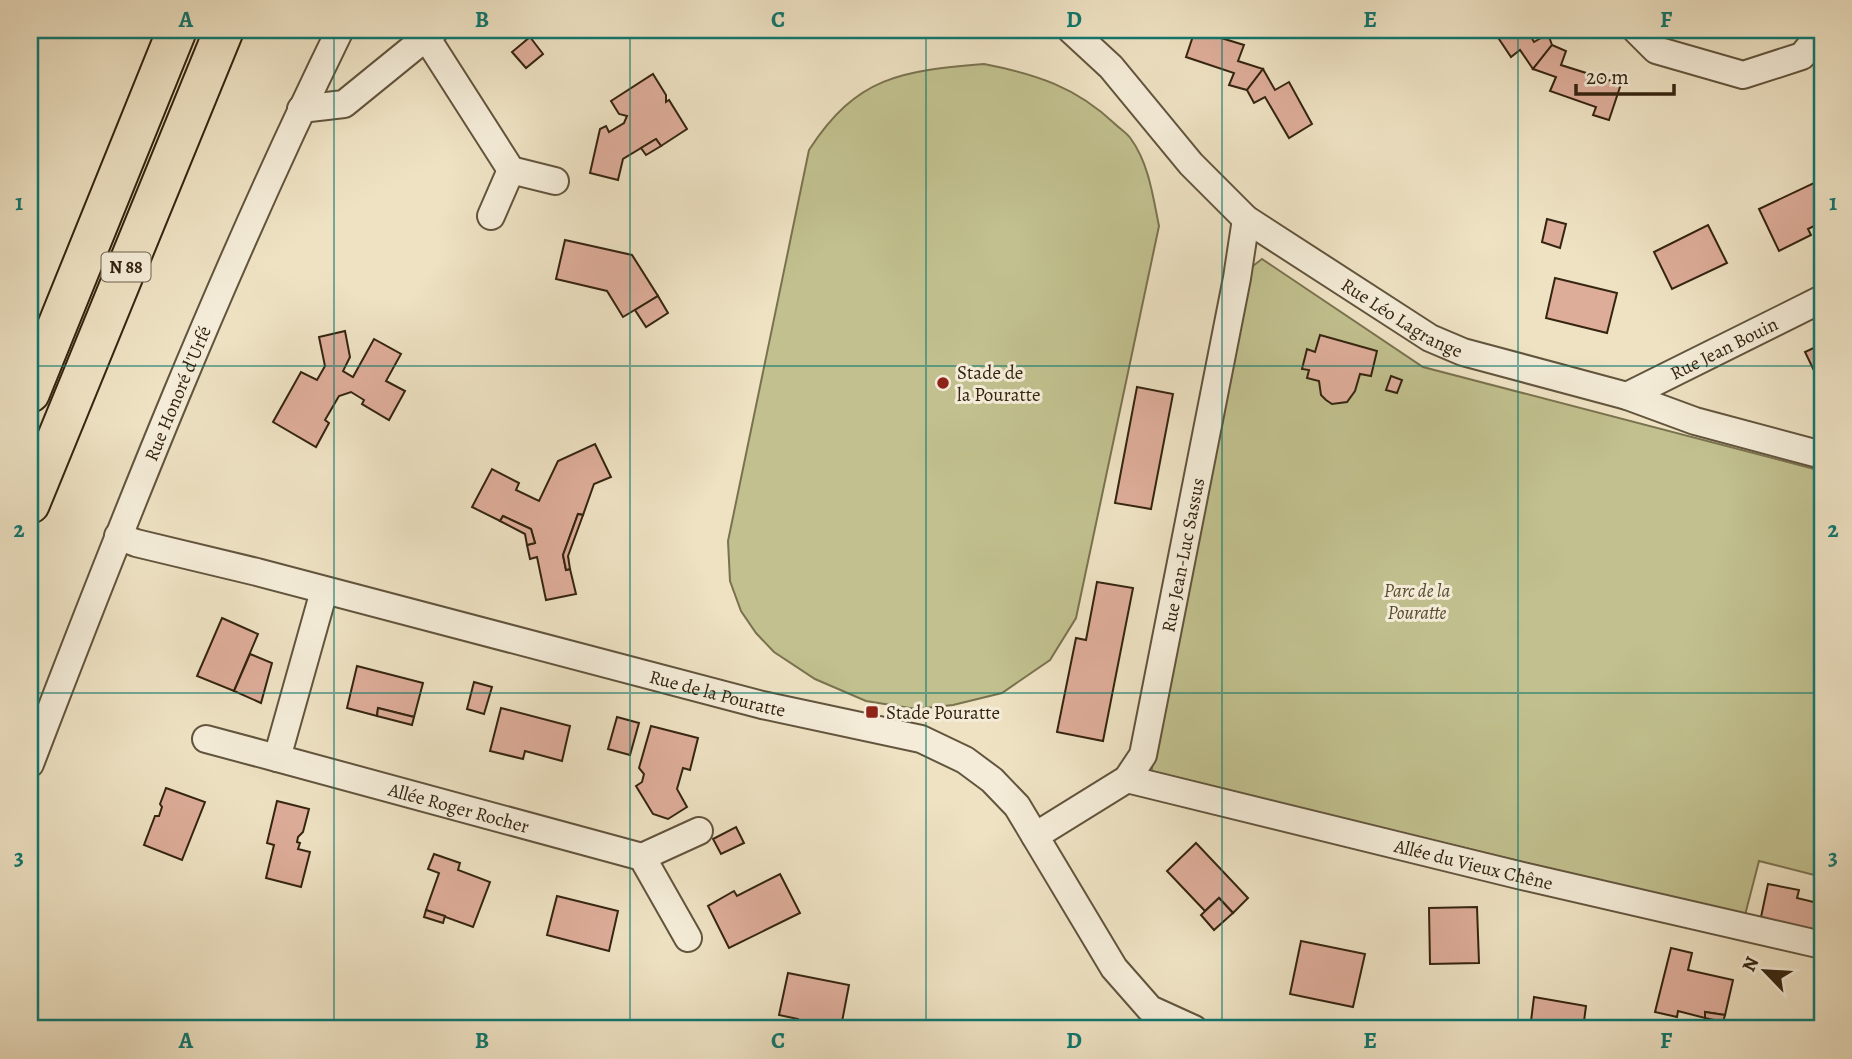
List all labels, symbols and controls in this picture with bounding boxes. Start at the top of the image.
text: A [178,4,194,35]
text: B [475,4,489,35]
text: C [771,4,785,35]
text: D [1066,4,1082,35]
text: E [1363,4,1377,35]
text: F [1660,4,1673,35]
scale bar [1576,52,1674,96]
text: 20 m [1586,63,1629,91]
text: 1 [15,187,23,218]
text: 1 [1829,187,1837,218]
road number: N 88 [102,253,150,282]
street label: Rue Léo Lagrange [1336,272,1467,364]
street label: Rue Jean Bouin [1666,311,1782,387]
street label: Rue Honoré d'Urfé [138,322,218,465]
place label: Stade de la Pouratte [957,360,1041,408]
marker: Stade de la Pouratte [935,375,951,391]
street label: Rue Jean-Luc Sassus [1155,476,1211,635]
text: 2 [13,514,25,545]
text: 2 [1827,514,1839,545]
park label: Parc de la Pouratte [1384,578,1450,626]
street label: Rue de la Pouratte [646,664,788,724]
place label: Stade Pouratte [886,700,1000,726]
marker: Stade Pouratte [864,704,880,720]
street label: Allée Roger Rocher [384,777,532,840]
street label: Allée du Vieux Chêne [1391,833,1555,897]
text: 3 [14,842,24,873]
text: 3 [1828,842,1838,873]
north arrow [1730,936,1800,1006]
text: N [1736,952,1765,976]
text: A [178,1025,194,1056]
text: B [475,1025,489,1056]
text: C [771,1025,785,1056]
text: D [1066,1025,1082,1056]
text: E [1363,1025,1377,1056]
text: F [1660,1025,1673,1056]

